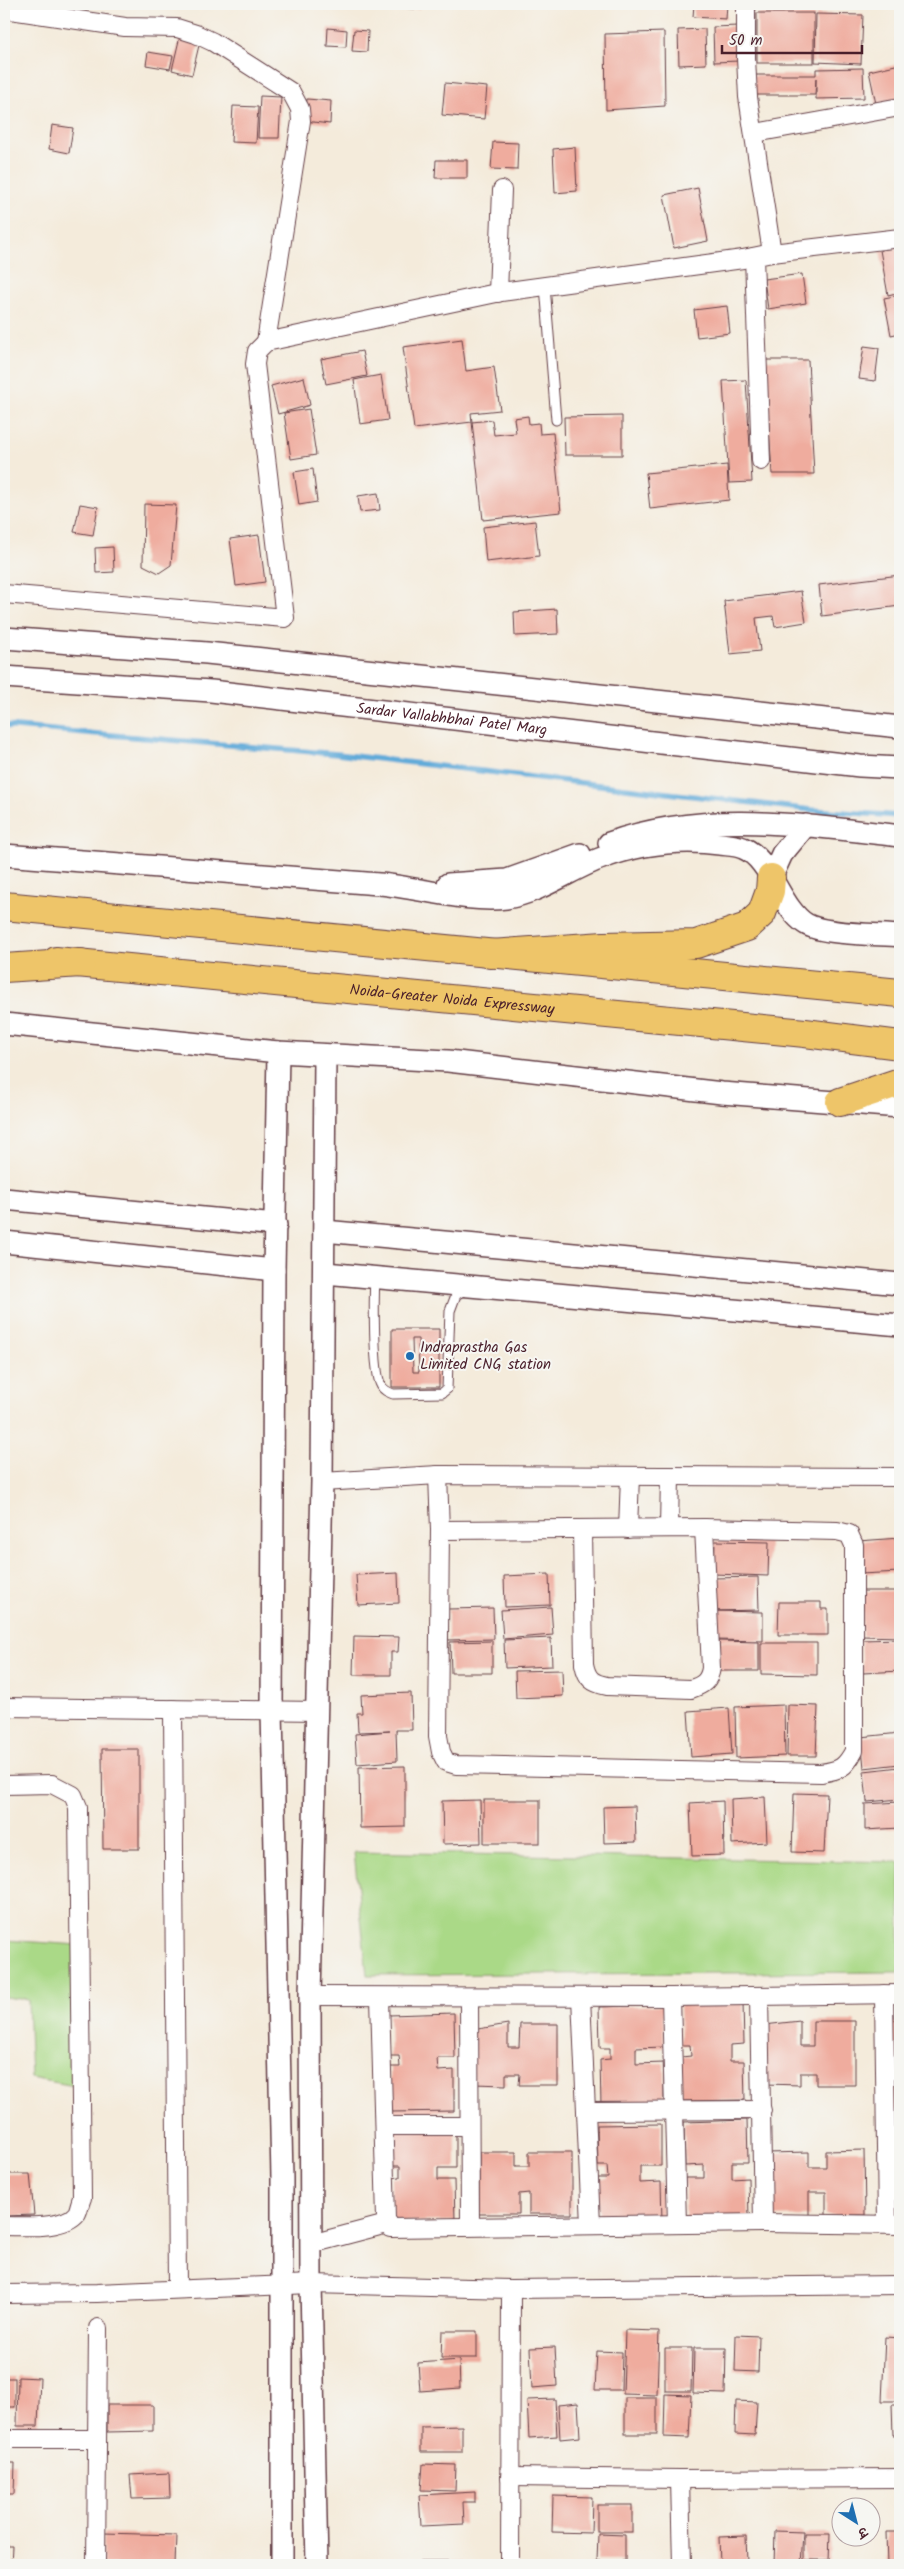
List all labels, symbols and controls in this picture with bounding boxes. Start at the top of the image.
scale bar [722,22,862,54]
text: 50 m [729,29,763,53]
street label: Sardar Vallabhbhai Patel Marg [355,697,549,743]
street label: Noida-Greater Noida Expressway [349,978,557,1022]
place label: Indraprastha Gas Limited CNG station [420,1336,551,1377]
marker: Indraprastha Gas Limited CNG station [404,1350,416,1362]
north arrow [832,2496,882,2546]
text: उ [850,2520,873,2545]

